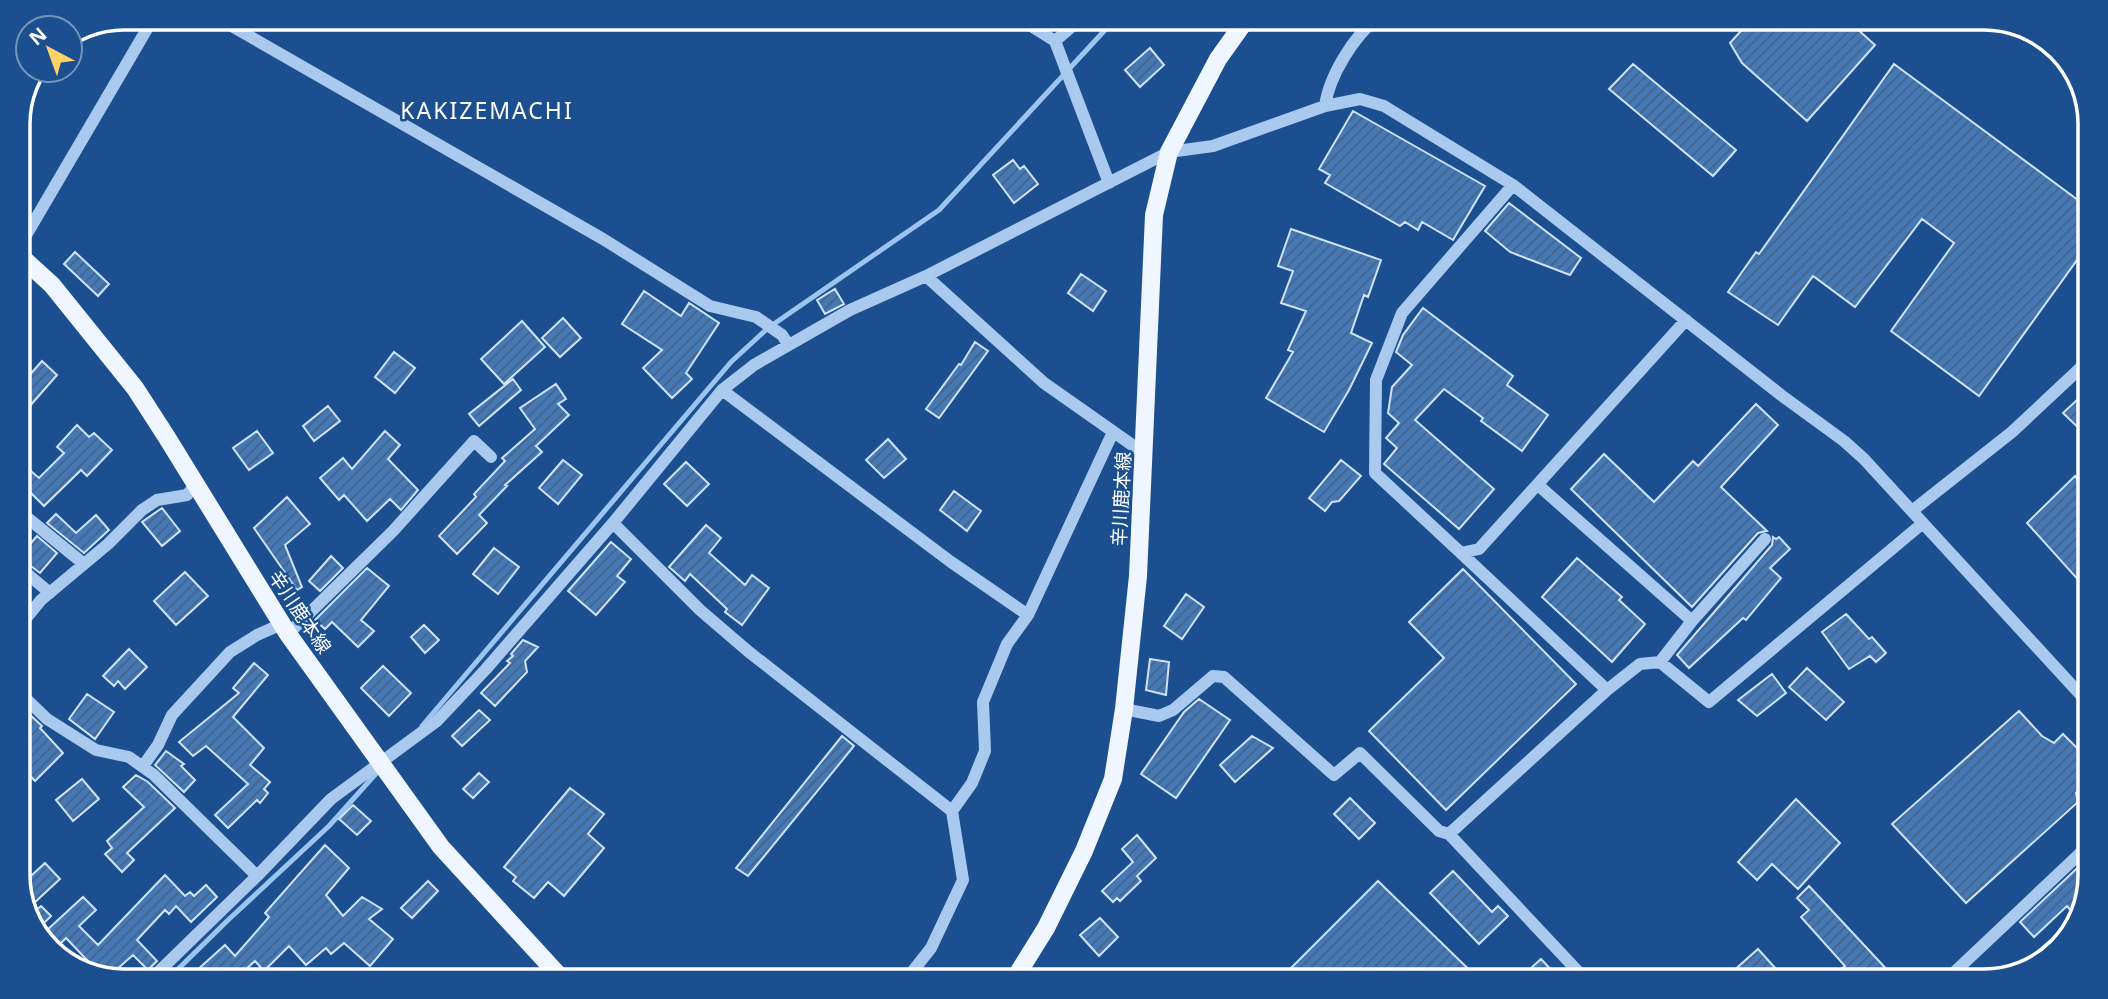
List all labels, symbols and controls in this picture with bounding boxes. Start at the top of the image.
north arrow [14,14,84,84]
text: N [23,21,52,51]
district label: KAKIZEMACHI [400,94,574,126]
street label: 辛川鹿本線 [1106,451,1136,547]
street label: 辛川鹿本線 [263,565,337,659]

